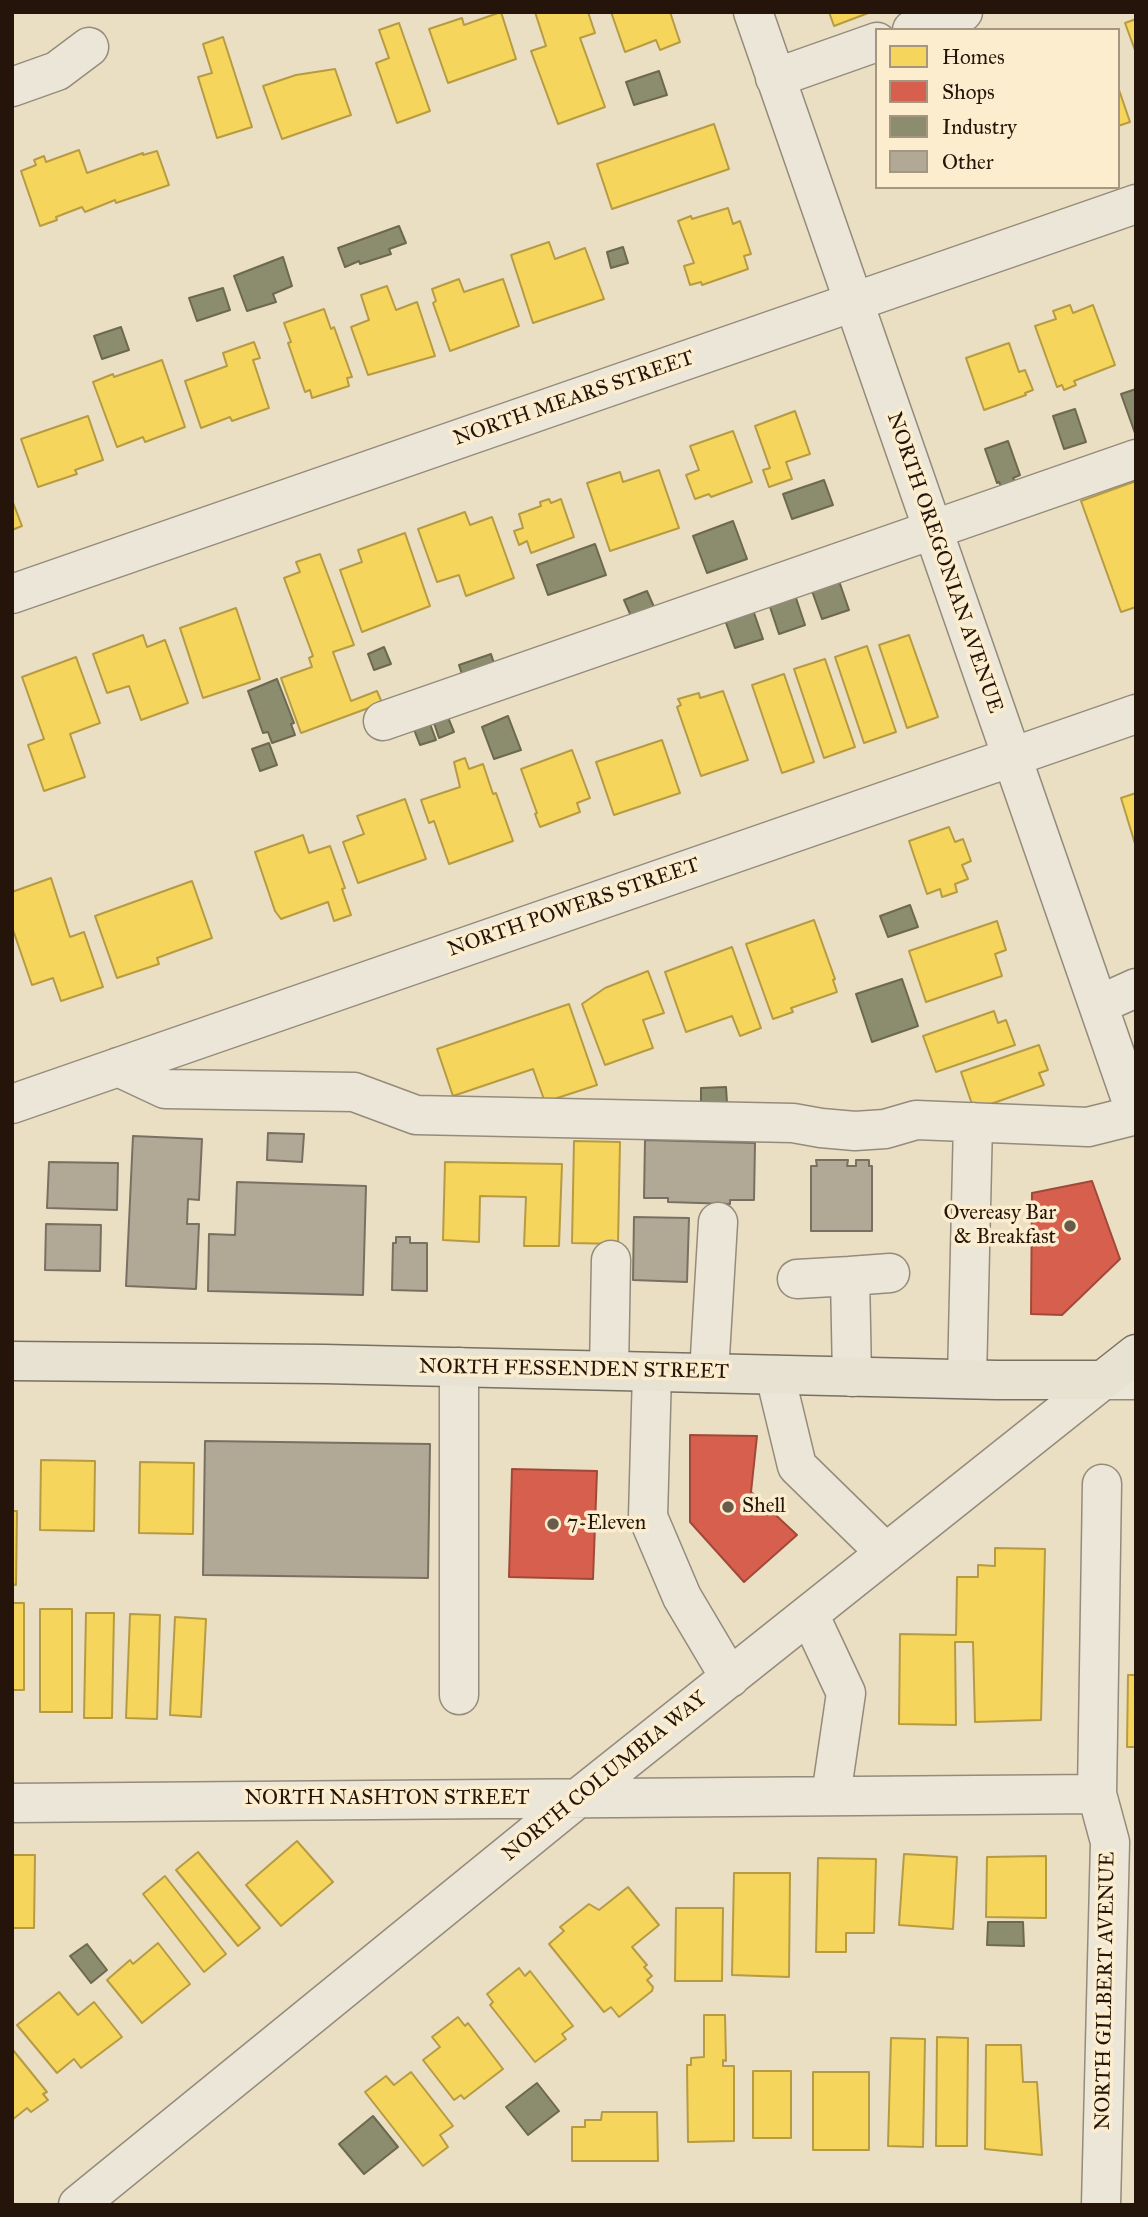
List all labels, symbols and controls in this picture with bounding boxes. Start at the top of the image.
legend [875,28,1120,189]
text: Homes [942,44,1005,70]
text: Shops [942,79,995,105]
text: Industry [942,114,1017,140]
text: Other [942,149,994,175]
street label: NORTH MEARS STREET [450,346,698,452]
street label: NORTH OREGONIAN AVENUE [881,409,1007,717]
street label: NORTH POWERS STREET [445,853,703,963]
place label: Overeasy Bar & Breakfast [943,1201,1056,1251]
marker: Overeasy Bar & Breakfast [1062,1218,1078,1234]
street label: NORTH FESSENDEN STREET [419,1355,729,1385]
place label: Shell [742,1494,786,1520]
marker: Shell [720,1499,736,1515]
place label: 7-Eleven [567,1511,646,1537]
marker: 7-Eleven [545,1516,561,1532]
street label: NORTH COLUMBIA WAY [498,1687,712,1867]
street label: NORTH NASHTON STREET [244,1786,530,1812]
street label: NORTH GILBERT AVENUE [1091,1852,1121,2130]

